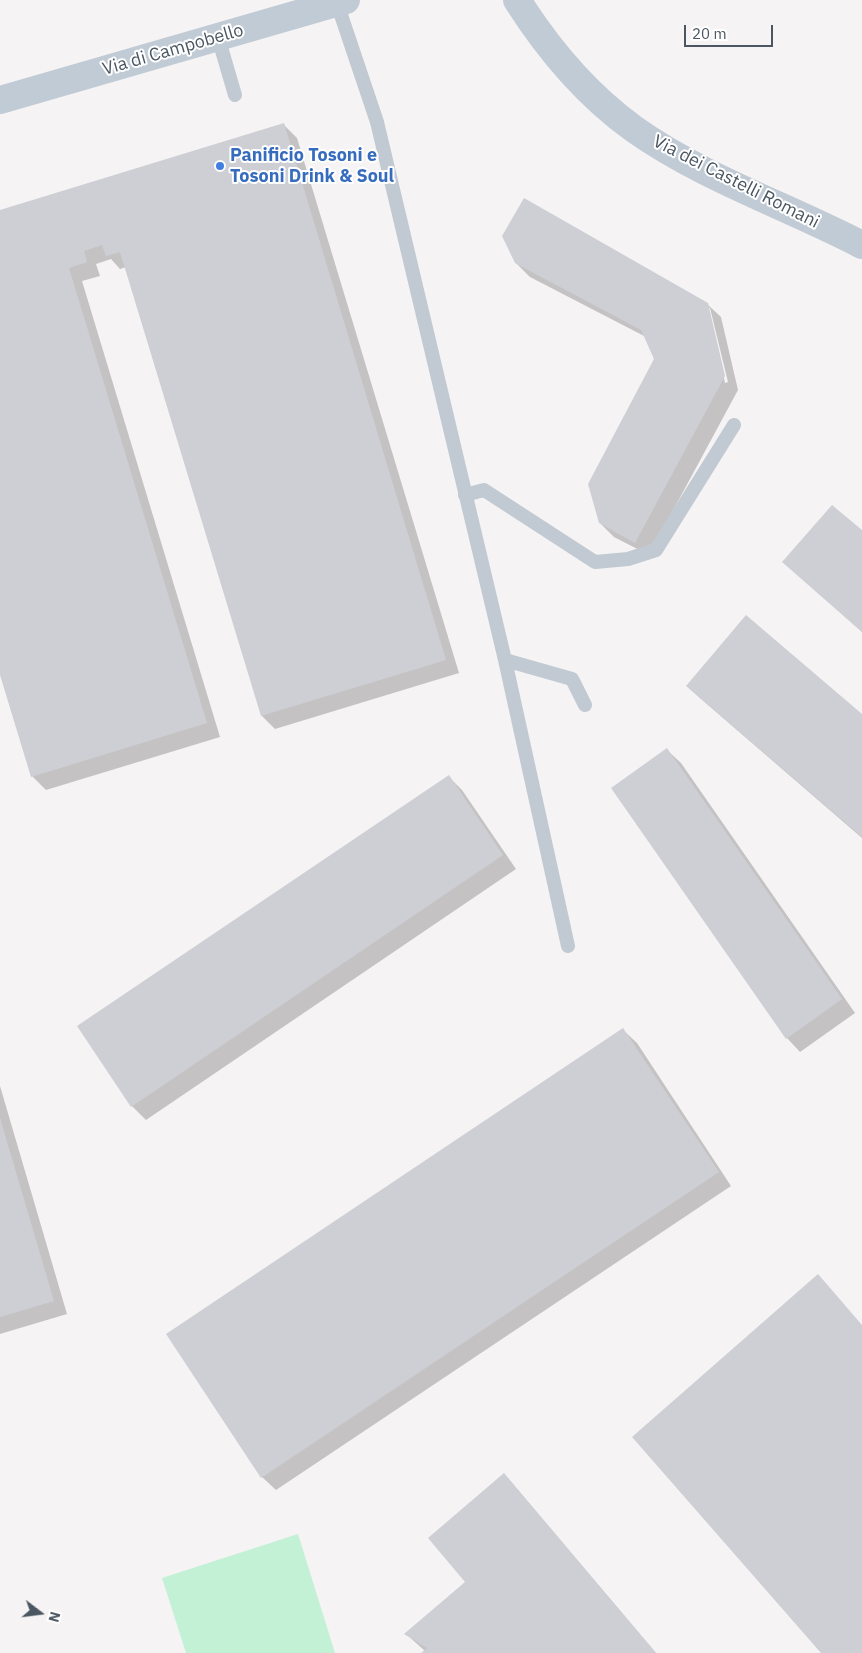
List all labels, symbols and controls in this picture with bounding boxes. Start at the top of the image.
scale bar [687,15,776,47]
street label: Via di Campobello [100,20,246,80]
text: 20 m [692,24,727,43]
street label: Via dei Castelli Romani [649,131,823,233]
place label: Panificio Tosoni e Tosoni Drink & Soul [230,145,394,188]
marker: Panificio Tosoni e Tosoni Drink & Soul [214,160,226,172]
north arrow [15,1588,65,1638]
text: N [44,1610,64,1624]

